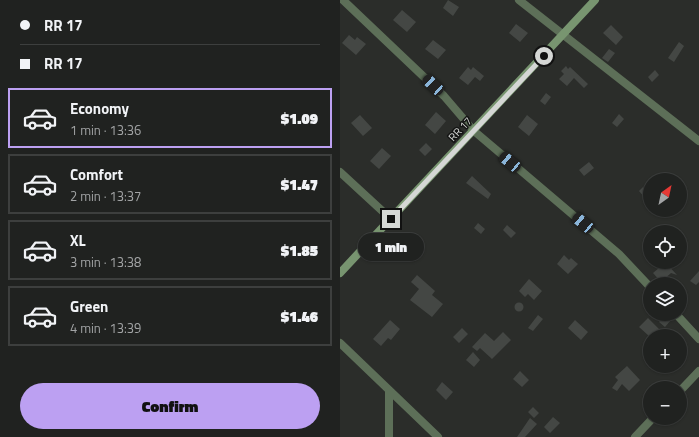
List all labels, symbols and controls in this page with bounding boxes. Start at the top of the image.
text: RR 17 [44,14,83,37]
route start [535,47,553,65]
text: RR 17 [44,52,83,75]
car [420,72,446,98]
text: Economy [70,97,129,120]
icon: car [22,100,58,136]
text: $1.09 [281,107,318,130]
street label: RR 17 [444,113,476,145]
text: 1 min · 13:36 [70,120,141,140]
car [497,150,523,174]
text: Comfort [70,163,123,186]
icon: car [22,166,58,202]
text: $1.47 [281,173,318,196]
north arrow [643,173,687,217]
map controls [643,173,687,425]
text: 2 min · 13:37 [70,186,141,206]
route end [382,210,400,228]
car [570,211,596,235]
button: locate [643,225,687,269]
text: XL [70,229,86,252]
icon: car [22,232,58,268]
callout: 1 min [358,233,424,261]
text: 1 min [375,237,407,257]
text: $1.85 [281,239,318,262]
text: 3 min · 13:38 [70,252,141,272]
button: layers [643,277,687,321]
text: Green [70,295,108,318]
icon: car [22,298,58,334]
text: $1.46 [281,305,318,328]
text: 4 min · 13:39 [70,318,141,338]
button: + [643,329,687,373]
button: − [643,381,687,425]
button: Confirm [20,383,320,429]

